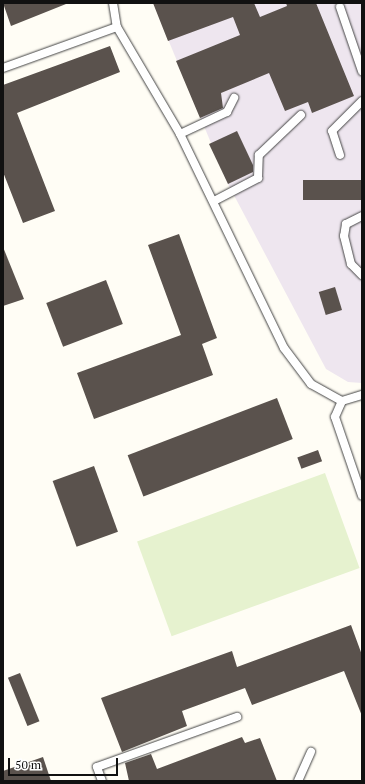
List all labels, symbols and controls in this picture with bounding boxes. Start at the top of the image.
scale bar [10,750,120,776]
text: 50 m [15,757,41,772]

